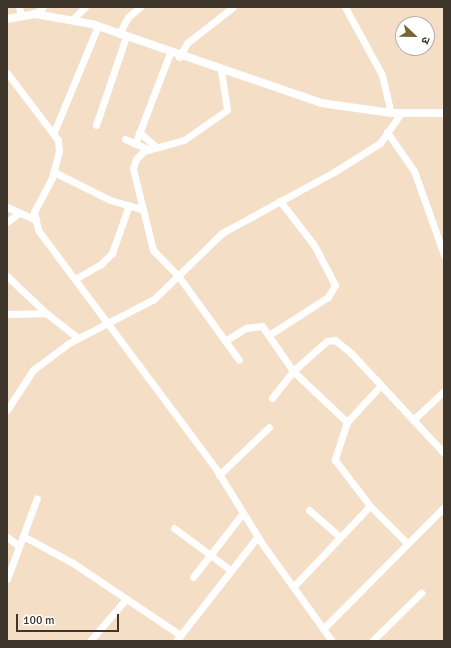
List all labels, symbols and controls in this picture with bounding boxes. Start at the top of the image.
north arrow [395,16,435,56]
text: उ [418,35,433,46]
scale bar [18,606,121,632]
text: 100 m [23,613,55,628]

